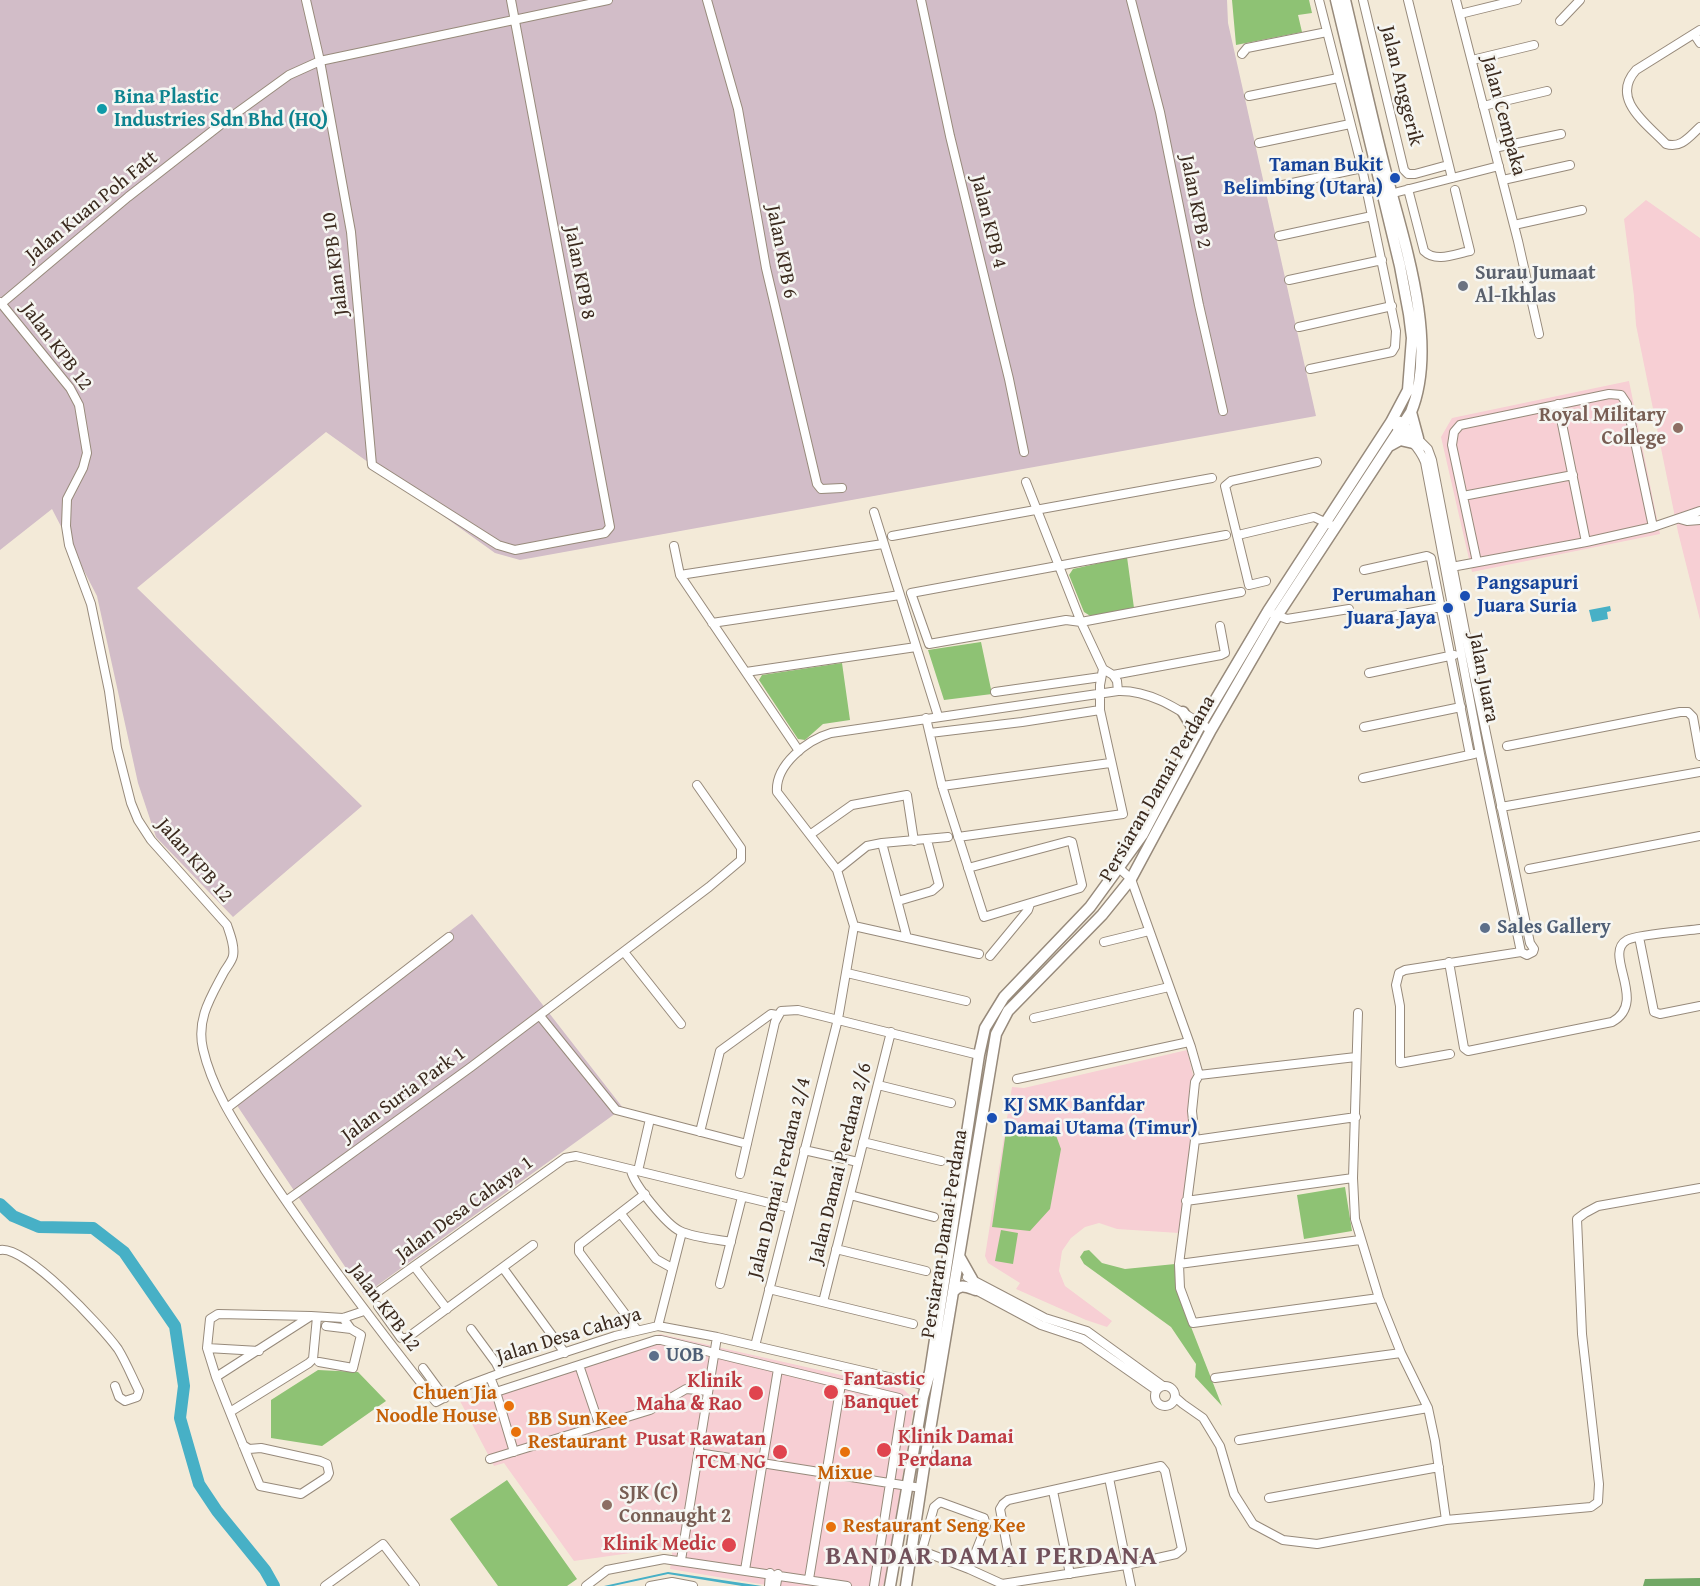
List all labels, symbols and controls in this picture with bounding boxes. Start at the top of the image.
street label: Jalan Anggerik [1374,23,1428,149]
street label: Jalan Cempaka [1476,54,1530,178]
place label: Bina Plastic Industries Sdn Bhd (HQ) [114,86,328,133]
marker: Bina Plastic Industries Sdn Bhd (HQ) [95,102,109,116]
street label: Jalan Kuan Poh Fatt [21,146,163,268]
street label: Jalan KPB 2 [1174,153,1216,251]
place label: Taman Bukit Belimbing (Utara) [1223,154,1383,201]
marker: Taman Bukit Belimbing (Utara) [1388,171,1402,185]
street label: Jalan KPB 4 [965,173,1011,271]
street label: Jalan KPB 6 [760,203,802,301]
street label: Jalan KPB 10 [318,211,354,317]
street label: Jalan KPB 8 [558,224,600,322]
place label: Surau Jumaat Al-Ikhlas [1475,262,1596,309]
marker: Surau Jumaat Al-Ikhlas [1456,279,1470,293]
street label: Jalan KPB 12 [15,298,97,396]
place label: Royal Military College [1539,404,1666,451]
marker: Royal Military College [1671,421,1685,435]
place label: Pangsapuri Juara Suria [1477,572,1578,619]
place label: Perumahan Juara Jaya [1333,584,1436,631]
marker: Pangsapuri Juara Suria [1458,589,1472,603]
marker: Perumahan Juara Jaya [1441,601,1455,615]
street label: Jalan Juara [1463,631,1503,725]
street label: Persiaran Damai Perdana [1095,692,1221,886]
street label: Jalan KPB 12 [151,814,237,908]
place label: Sales Gallery [1497,916,1611,940]
marker: Sales Gallery [1478,921,1492,935]
street label: Jalan Suria Park 1 [337,1042,471,1148]
street label: Jalan Damai Perdana 2/6 [804,1060,878,1266]
street label: Jalan Damai Perdana 2/4 [743,1075,817,1281]
place label: KJ SMK Banfdar Damai Utama (Timur) [1004,1094,1198,1141]
marker: KJ SMK Banfdar Damai Utama (Timur) [985,1111,999,1125]
street label: Persiaran Damai Perdana [917,1128,973,1340]
street label: Jalan Desa Cahaya 1 [392,1151,538,1267]
street label: Jalan KPB 12 [343,1259,425,1357]
street label: Jalan Desa Cahaya [494,1303,644,1369]
place label: UOB [666,1344,704,1368]
marker: UOB [647,1349,661,1363]
place label: Fantastic Banquet [844,1368,925,1415]
place label: Klinik Maha & Rao [636,1370,742,1417]
place label: Chuen Jia Noodle House [376,1382,497,1429]
marker: Fantastic Banquet [822,1383,840,1401]
marker: Klinik Maha & Rao [747,1384,765,1402]
marker: Chuen Jia Noodle House [502,1399,516,1413]
place label: BB Sun Kee Restaurant [528,1408,628,1455]
marker: BB Sun Kee Restaurant [509,1425,523,1439]
place label: Klinik Damai Perdana [898,1426,1014,1473]
place label: Pusat Rawatan TCM NG [636,1428,766,1475]
marker: Klinik Damai Perdana [875,1441,893,1459]
marker: Pusat Rawatan TCM NG [771,1443,789,1461]
marker: Mixue [838,1445,852,1459]
place label: Mixue [817,1462,873,1486]
place label: SJK (C) Connaught 2 [619,1482,731,1529]
marker: SJK (C) Connaught 2 [600,1498,614,1512]
place label: Restaurant Seng Kee [843,1515,1026,1539]
marker: Restaurant Seng Kee [824,1520,838,1534]
place label: Klinik Medic [603,1533,716,1557]
marker: Klinik Medic [720,1536,738,1554]
district label: BANDAR DAMAI PERDANA [826,1541,1158,1573]

